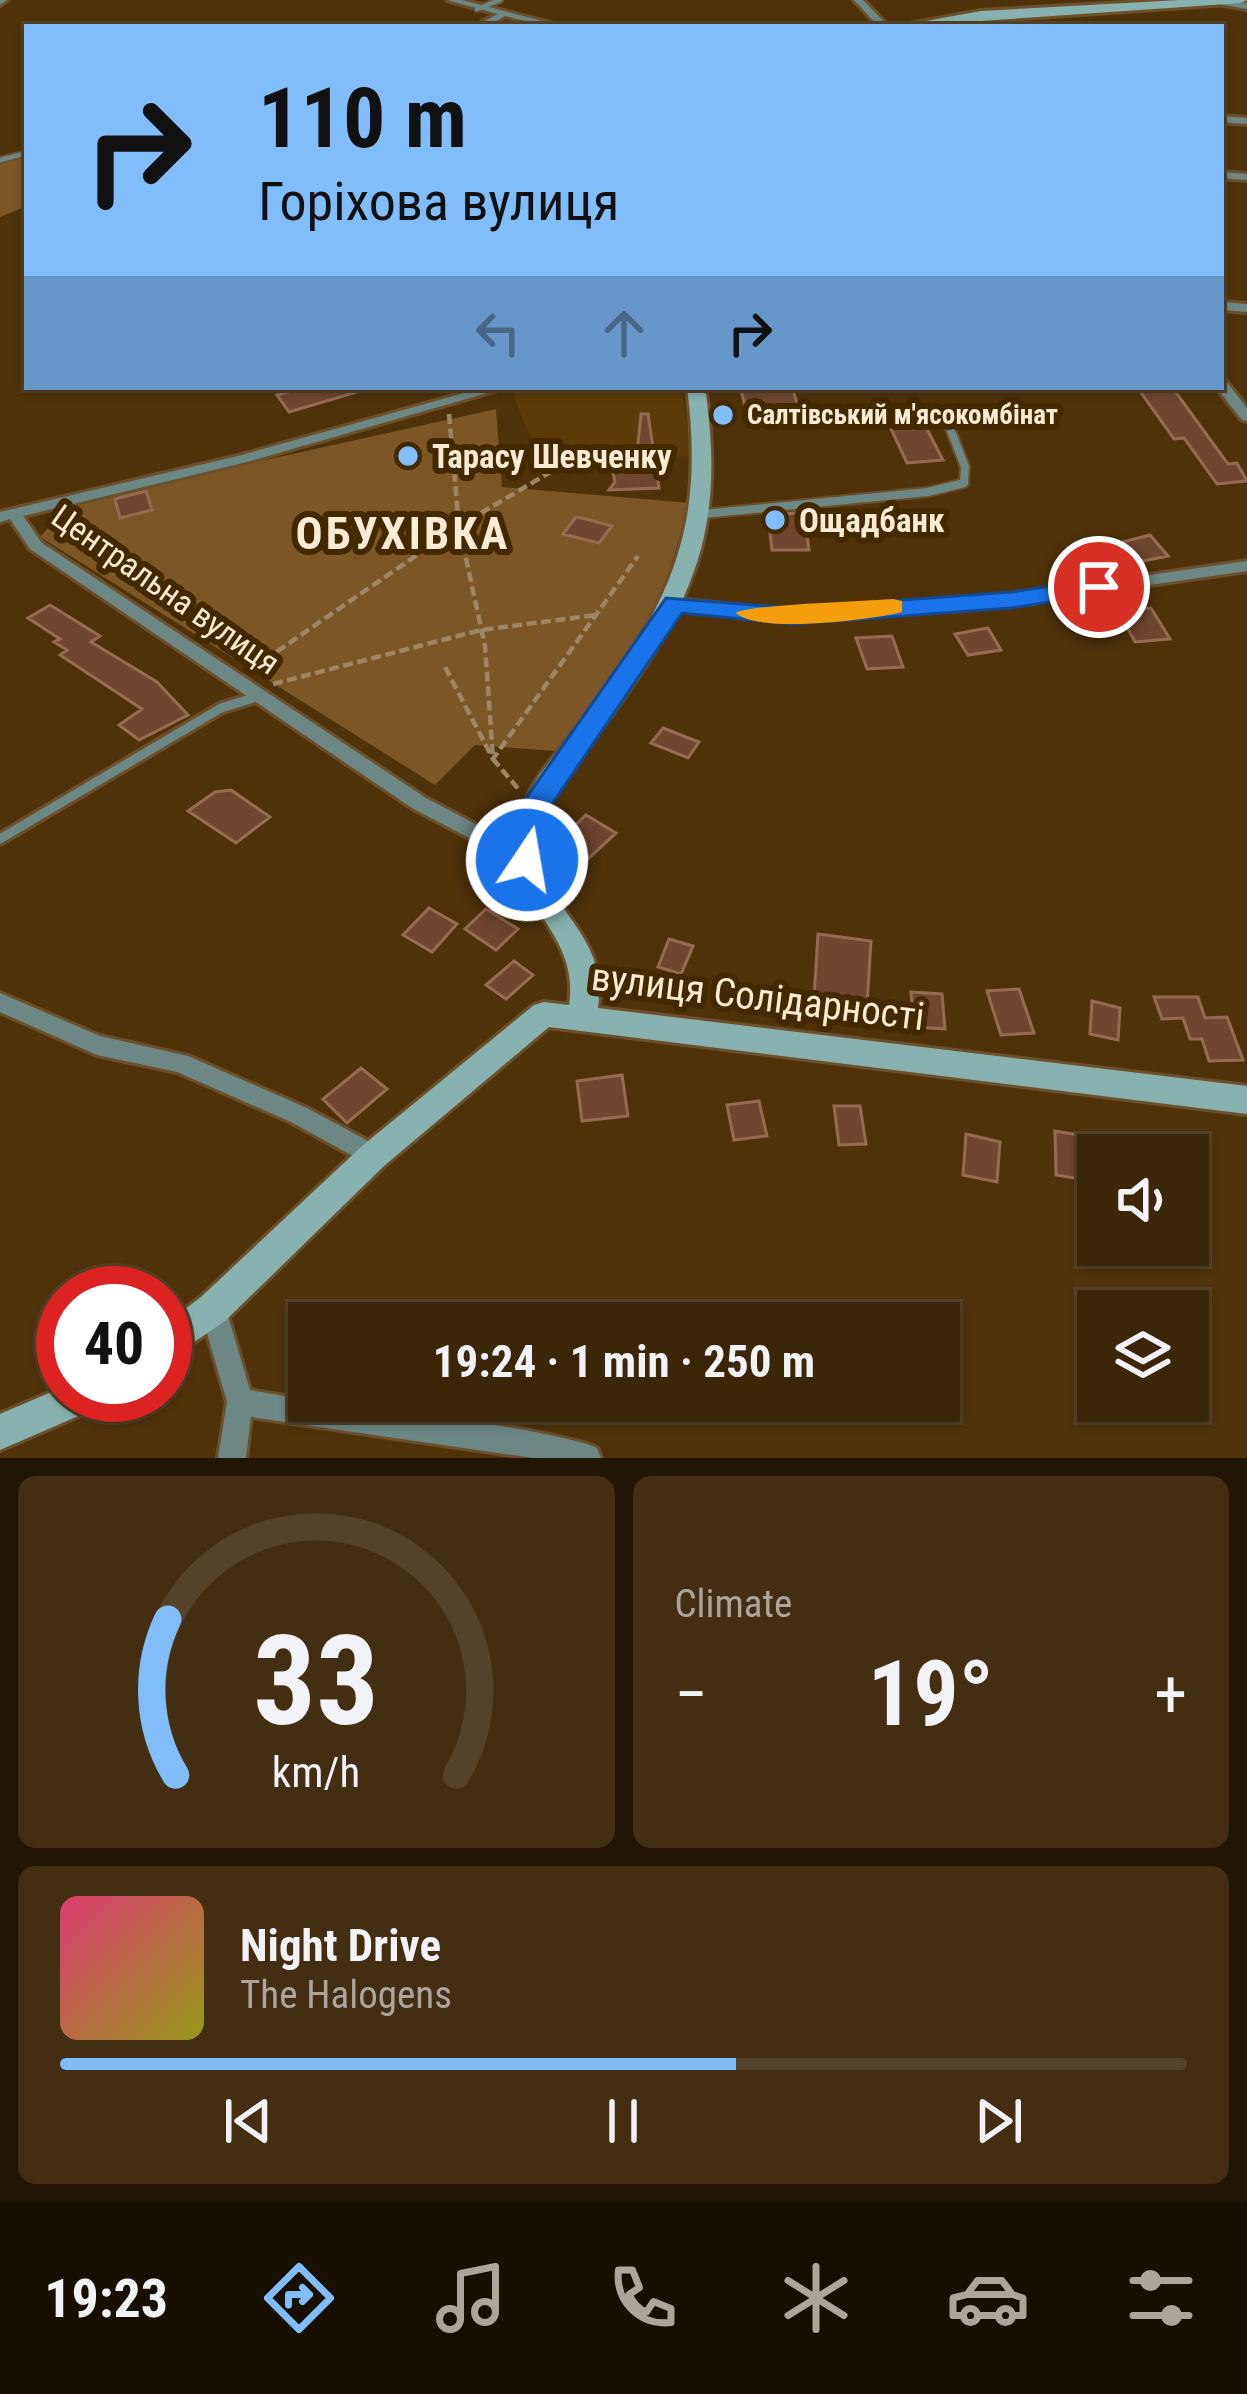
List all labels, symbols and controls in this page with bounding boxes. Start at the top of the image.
text: 110 m [258,69,467,168]
icon: right [60,72,216,228]
text: Горіхова вулиця [258,170,619,233]
icon: left [465,300,531,366]
icon: ahead [591,300,657,366]
icon: right [717,300,783,366]
place label: Салтівський м'ясокомбінат [747,399,1058,431]
marker: Салтівський м'ясокомбінат [710,402,736,428]
place label: Тарасу Шевченку [432,437,672,476]
marker: Тарасу Шевченку [395,443,421,469]
street label: Центральна вулиця [44,496,287,682]
place label: Ощадбанк [799,501,945,540]
district label: ОБУХІВКА [296,507,510,560]
marker: Ощадбанк [762,507,788,533]
pin [1048,536,1150,638]
icon: arrive [1066,554,1132,620]
position arrow [464,797,590,923]
street label: вулиця Солідарності [589,954,927,1040]
map controls [1077,1134,1209,1422]
button: sound [1077,1134,1209,1266]
speed limit sign: 40 [36,1266,192,1422]
button: layers [1077,1290,1209,1422]
text: 19:24 · 1 min · 250 m [433,1335,815,1388]
text: Climate [675,1581,792,1627]
text: 33 [253,1608,379,1754]
text: 19° [868,1642,994,1747]
text: − [675,1656,708,1733]
text: + [1154,1656,1187,1733]
text: km/h [272,1747,360,1797]
text: Night Drive [240,1919,441,1972]
text: The Halogens [240,1972,452,2018]
icon: previous [215,2088,281,2154]
icon: pause [590,2088,656,2154]
icon: next [966,2088,1032,2154]
icon: directions [257,2256,341,2340]
icon: music [429,2256,513,2340]
icon: phone [601,2256,685,2340]
icon: climate [774,2256,858,2340]
icon: car [946,2256,1030,2340]
icon: filters [1119,2256,1203,2340]
text: 19:23 [44,2267,168,2330]

